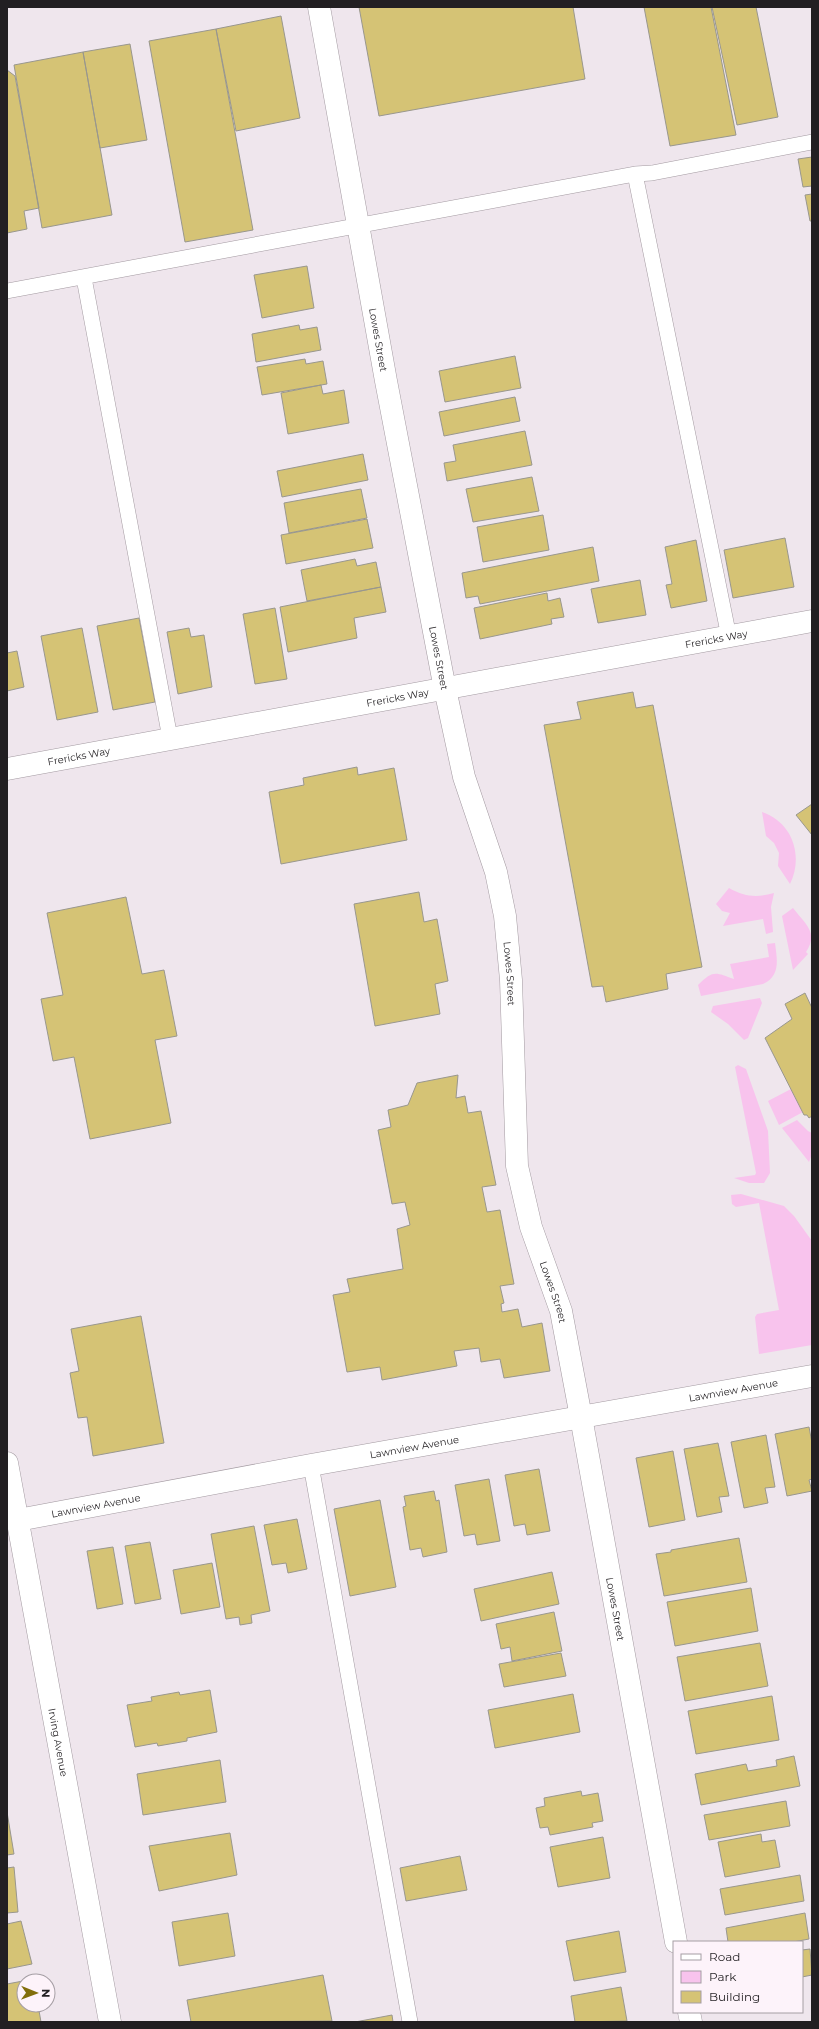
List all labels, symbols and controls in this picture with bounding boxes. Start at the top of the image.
street label: Lowes Street [367,307,391,373]
street label: Lowes Street [427,625,452,691]
street label: Frericks Way [684,626,749,651]
street label: Frericks Way [365,685,430,709]
street label: Frericks Way [46,744,112,768]
street label: Lowes Street [501,941,518,1006]
street label: Lowes Street [537,1259,570,1324]
street label: Lawnview Avenue [688,1376,779,1404]
street label: Lawnview Avenue [369,1432,460,1461]
street label: Lawnview Avenue [50,1491,141,1520]
street label: Lowes Street [604,1576,628,1642]
street label: Irving Avenue [46,1707,71,1778]
legend [673,1941,803,2013]
text: Road [709,1949,740,1964]
text: Park [709,1969,737,1984]
north arrow [16,1973,56,2013]
text: N [39,1989,53,1998]
text: Building [709,1989,760,2004]

